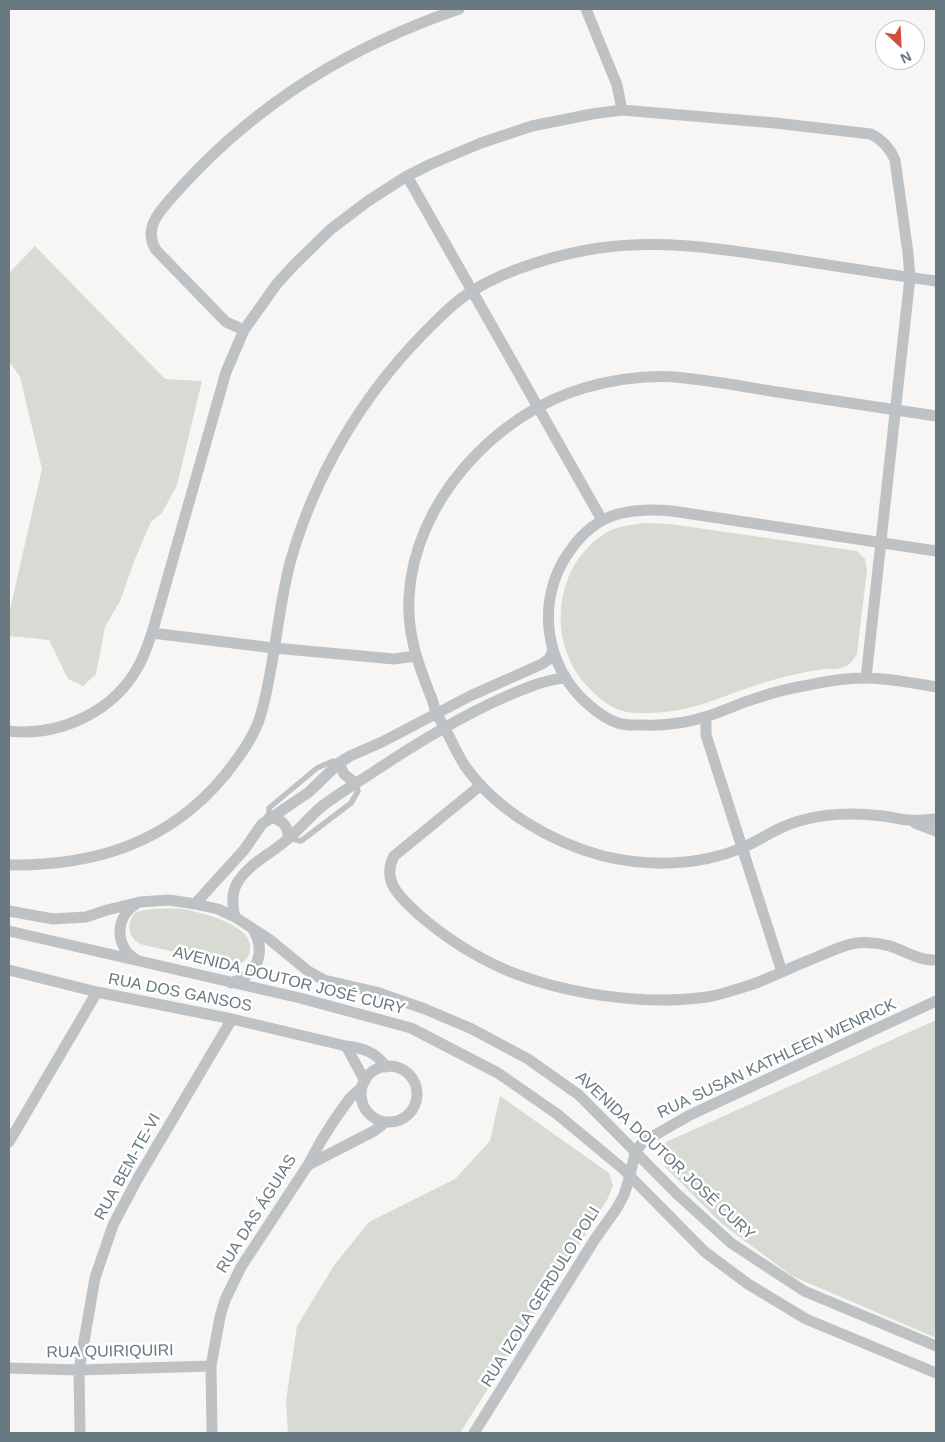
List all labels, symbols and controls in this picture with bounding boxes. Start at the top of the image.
north arrow [875,20,925,70]
text: N [898,48,914,67]
street label: AVENIDA DOUTOR JOSÉ CURY [171,943,407,1019]
street label: RUA DOS GANSOS [107,970,253,1016]
street label: RUA SUSAN KATHLEEN WENRICK [655,995,899,1123]
street label: AVENIDA DOUTOR JOSÉ CURY [571,1068,759,1244]
street label: RUA BEM-TE-VI [91,1110,165,1224]
street label: RUA DAS ÁGUIAS [213,1151,301,1277]
street label: RUA IZOLA GERDULO POLI [477,1203,605,1391]
street label: RUA QUIRIQUIRI [46,1341,174,1363]

